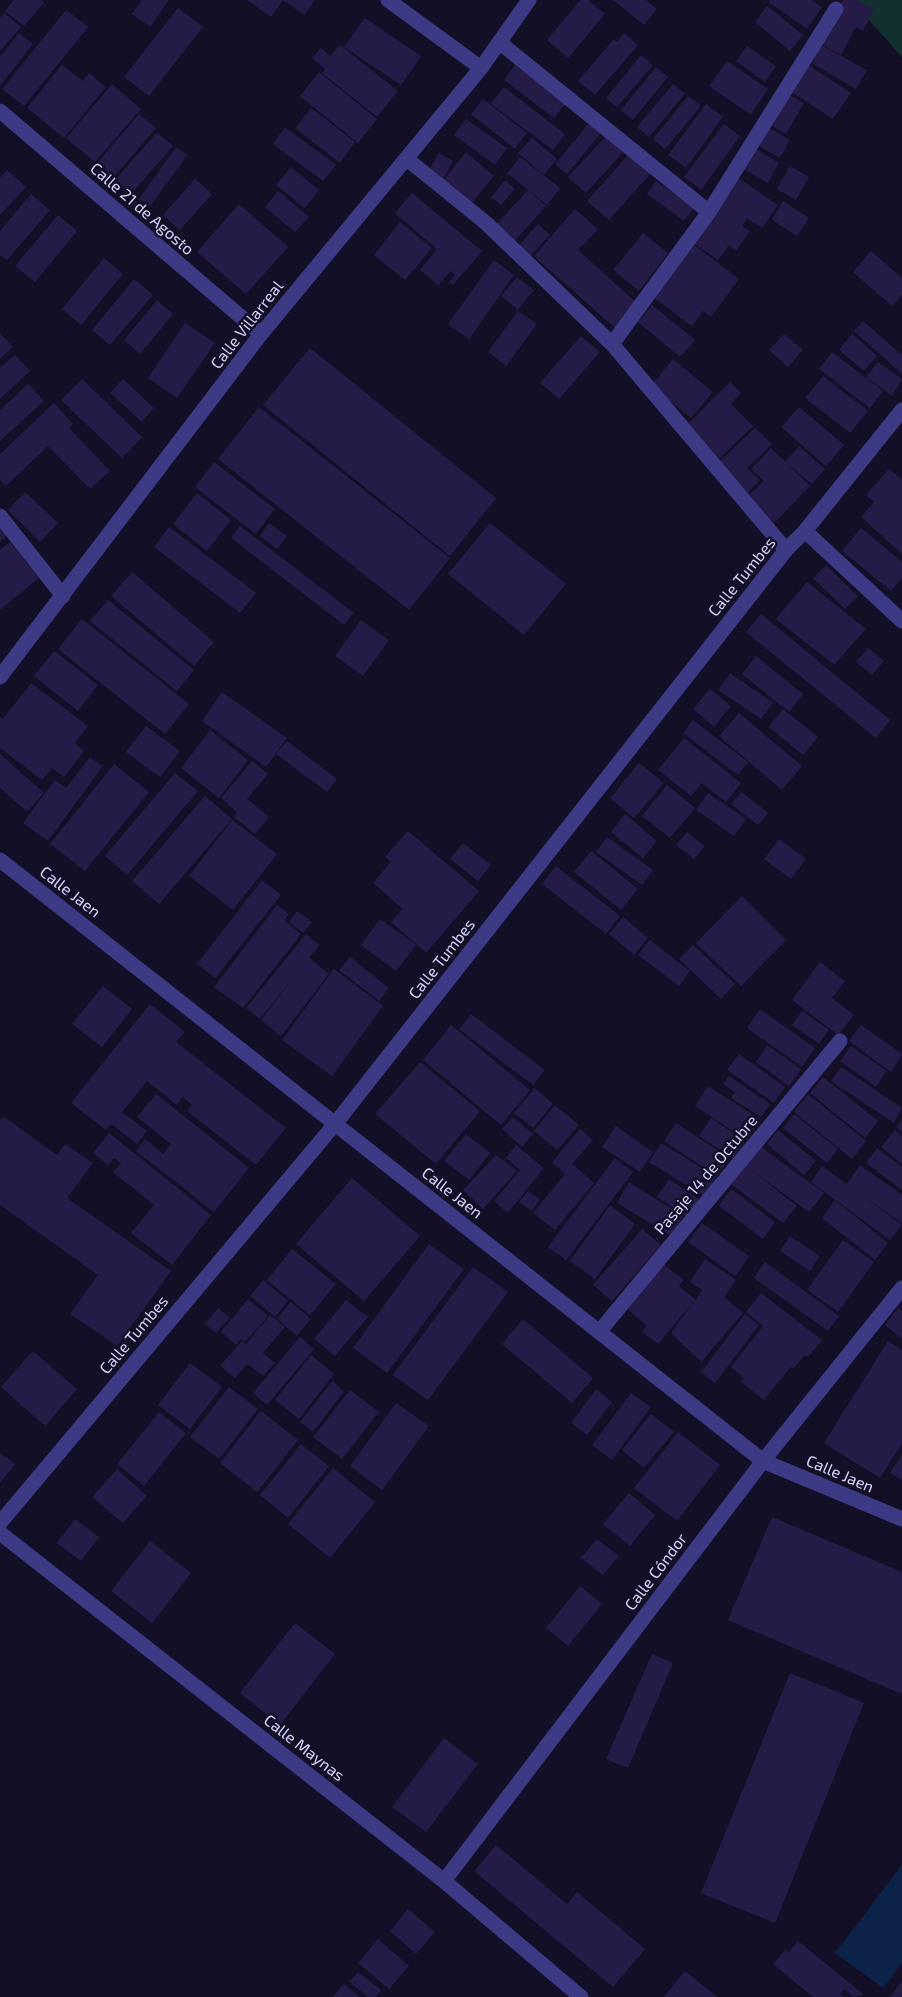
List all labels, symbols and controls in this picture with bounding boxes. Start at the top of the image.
street label: Calle 21 de Agosto [86,159,198,259]
street label: Calle Villarreal [207,277,287,373]
street label: Calle Tumbes [704,533,780,621]
street label: Calle Jaen [36,862,104,922]
street label: Calle Tumbes [405,915,479,1003]
street label: Pasaje 14 de Octubre [650,1111,762,1239]
street label: Calle Jaen [418,1163,486,1223]
street label: Calle Tumbes [96,1292,172,1378]
street label: Calle Jaen [803,1451,877,1497]
street label: Calle Cóndor [621,1530,691,1614]
street label: Calle Maynas [260,1711,348,1785]

